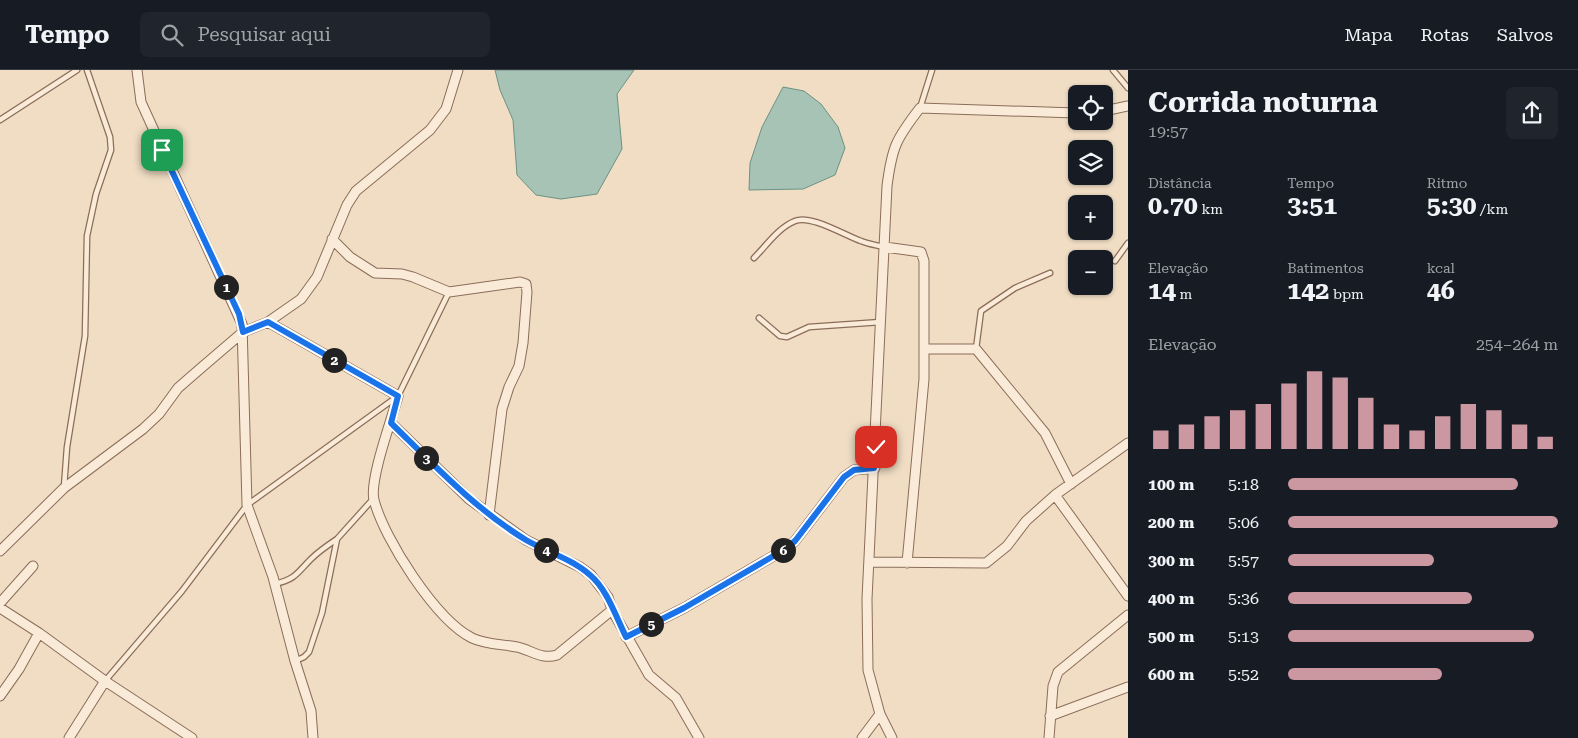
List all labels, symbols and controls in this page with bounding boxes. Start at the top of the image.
search box [140,12,490,57]
text: Tempo [25,21,110,49]
icon: search [158,21,186,49]
text: Pesquisar aqui [198,23,331,46]
text: Mapa [1344,24,1392,45]
text: Rotas [1420,24,1469,45]
text: Salvos [1497,24,1553,45]
map controls [1068,85,1113,295]
button: locate [1068,85,1113,130]
text: Corrida noturna [1148,86,1378,119]
button: share [1506,87,1558,139]
text: 19:57 [1148,122,1188,141]
pin [141,129,183,171]
icon: arrive [148,136,176,164]
button: layers [1068,140,1113,185]
text: Distância [1148,175,1212,191]
text: Tempo [1287,175,1334,191]
text: Ritmo [1427,175,1467,191]
text: 0.70 [1148,191,1198,220]
text: 3:51 [1287,191,1337,220]
text: 5:30 [1427,191,1476,220]
button: + [1068,195,1113,240]
text: km [1198,201,1223,217]
text: /km [1476,201,1508,217]
button: − [1068,250,1113,295]
text: Elevação [1148,260,1208,276]
text: Batimentos [1287,260,1364,276]
text: kcal [1427,260,1455,276]
pin: 1 [214,274,238,300]
text: 14 [1148,276,1176,305]
text: 142 [1287,276,1329,305]
text: 46 [1427,276,1455,305]
text: 1 [223,279,230,295]
text: m [1176,286,1192,302]
text: bpm [1329,286,1364,302]
text: Elevação [1148,335,1217,354]
text: 254–264 m [1476,335,1558,354]
pin: 2 [322,348,346,372]
text: 2 [331,352,338,368]
pin [855,426,897,468]
icon: check [862,433,890,461]
pin: 3 [414,446,438,470]
text: 3 [423,450,430,466]
text: 100 m [1148,475,1194,494]
text: 5:18 [1228,475,1259,494]
text: 200 m [1148,513,1194,532]
text: 5:06 [1228,513,1259,532]
pin: 4 [534,538,558,562]
pin: 6 [770,538,796,562]
text: 4 [543,542,550,558]
text: 6 [780,542,787,558]
text: 300 m [1148,551,1194,570]
text: 5:57 [1228,551,1259,570]
text: 400 m [1148,589,1194,608]
text: 5:36 [1228,589,1259,608]
pin: 5 [638,612,664,636]
text: 5 [648,616,655,632]
text: 500 m [1148,627,1194,646]
text: 5:13 [1228,627,1259,646]
text: 600 m [1148,665,1194,684]
text: 5:52 [1228,665,1259,684]

